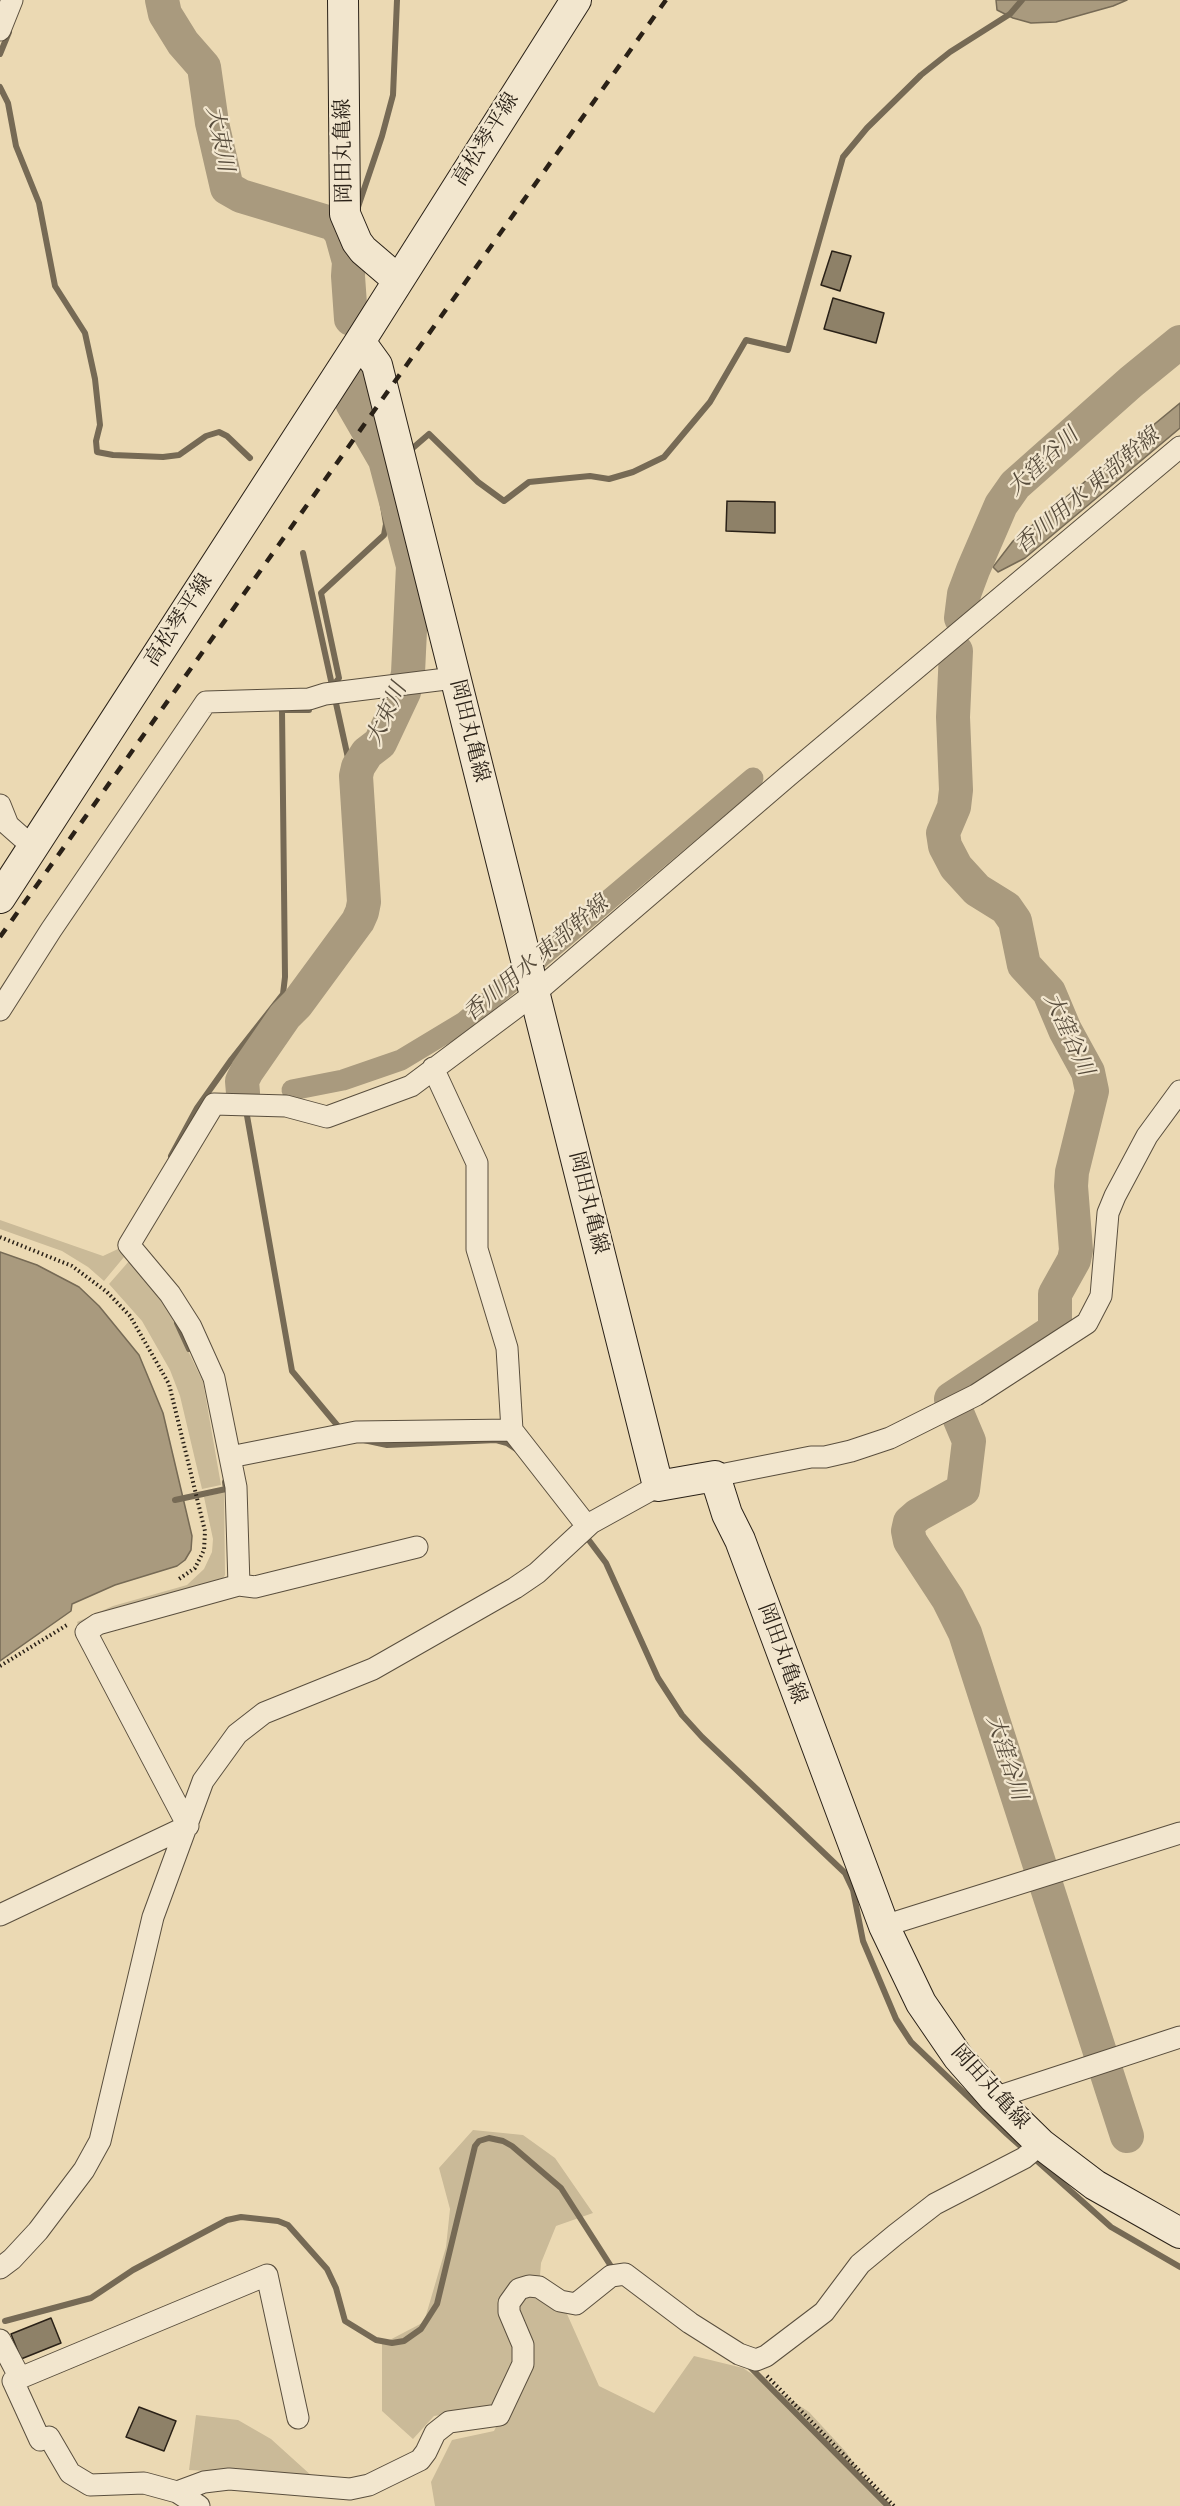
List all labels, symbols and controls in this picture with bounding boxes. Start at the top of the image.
street label: 高松琴平線 [448,89,526,191]
street label: 岡田丸亀線 [331,98,359,204]
water label: 大束川 [199,104,237,174]
water label: 大窪谷川 [1003,423,1085,503]
water label: 香川用水 東部幹線 [1010,424,1166,560]
street label: 高松琴平線 [141,570,219,672]
street label: 岡田丸亀線 [443,677,493,785]
water label: 大束川 [362,680,414,750]
water label: 香川用水 東部幹線 [459,892,615,1028]
water label: 大窪谷川 [1036,990,1098,1080]
street label: 岡田丸亀線 [562,1149,612,1257]
street label: 岡田丸亀線 [751,1600,811,1708]
water label: 大窪谷川 [979,1712,1031,1804]
street label: 岡田丸亀線 [945,2041,1033,2135]

